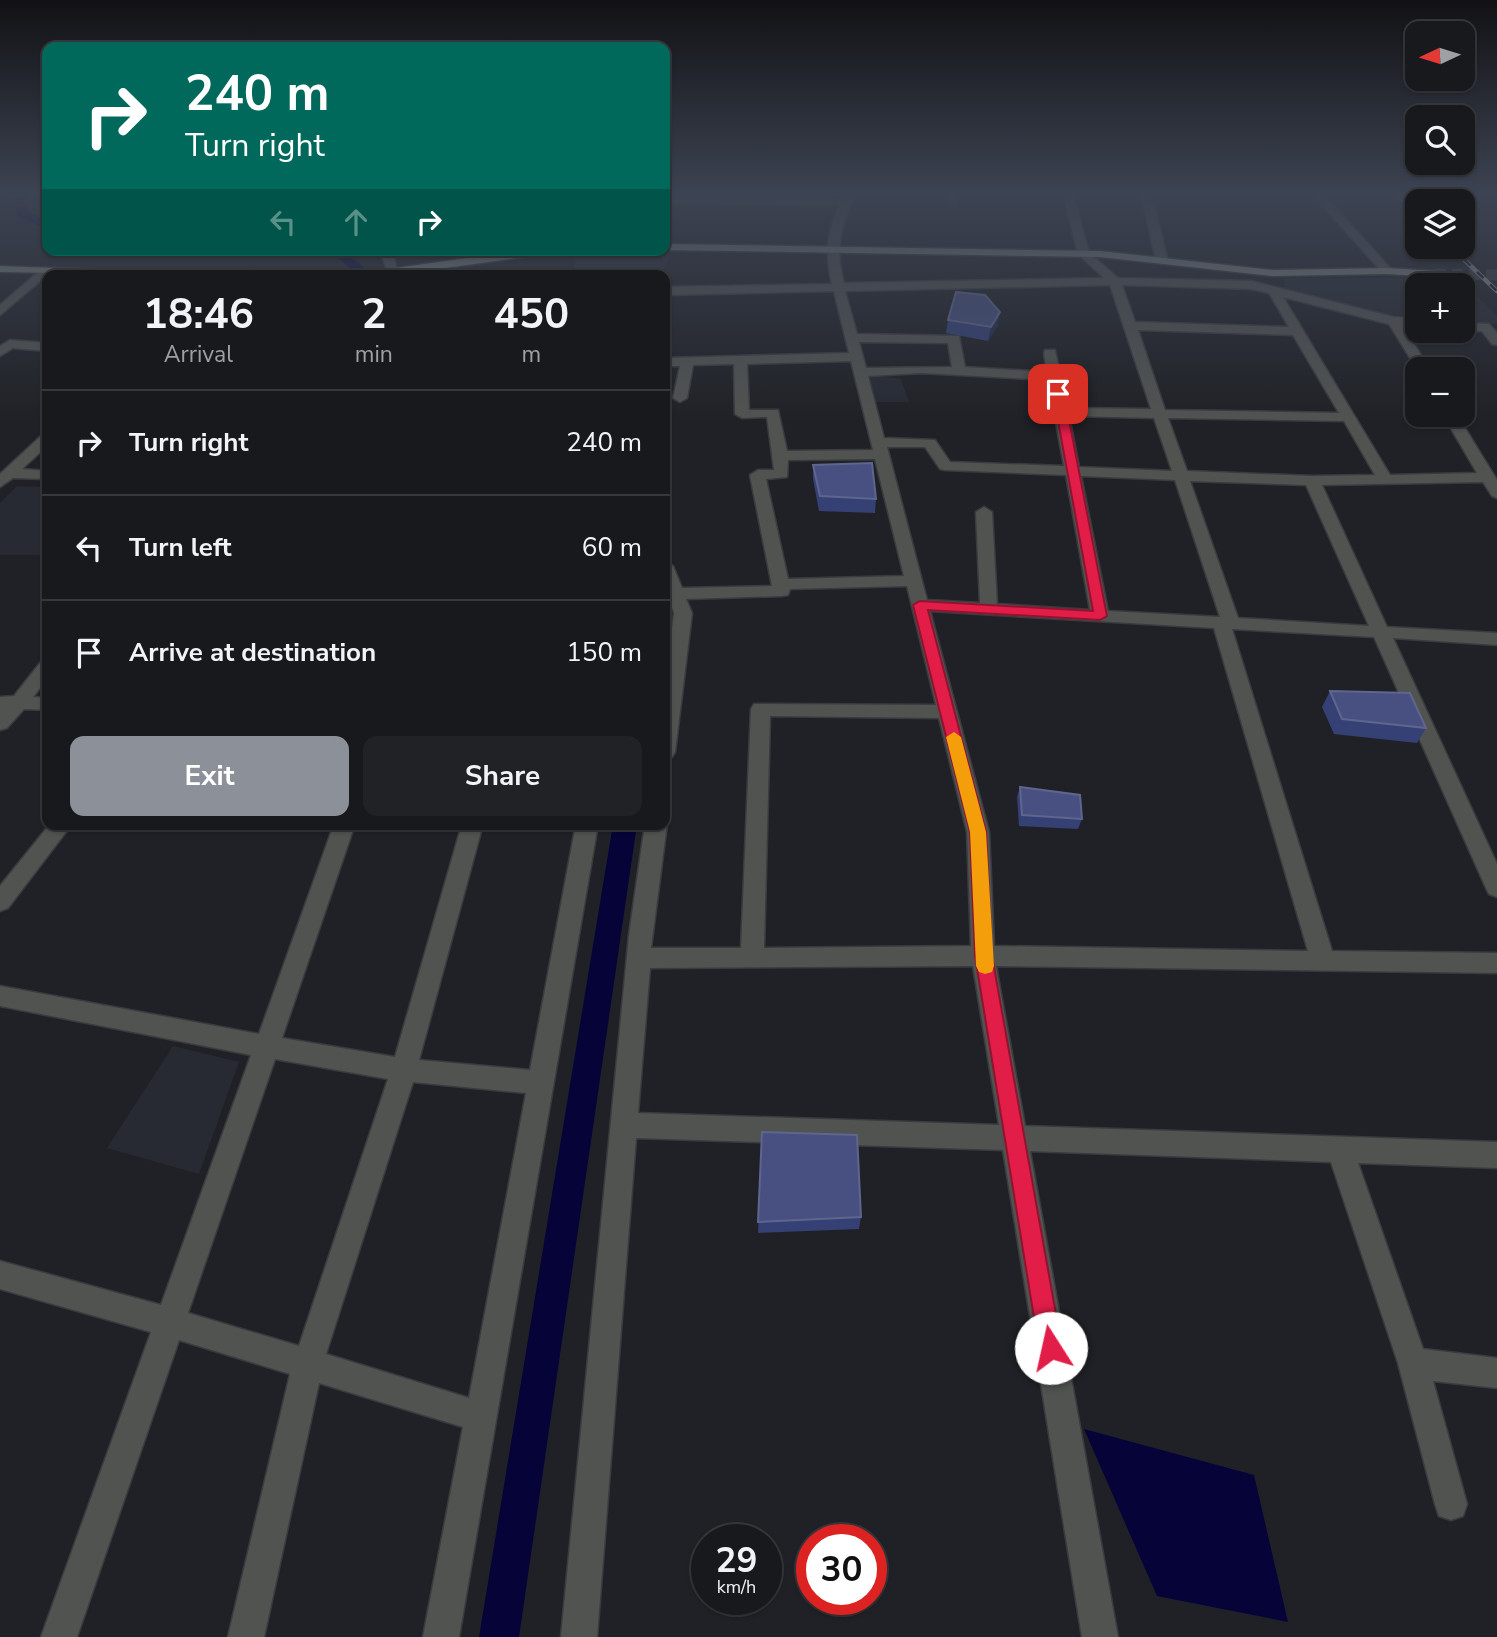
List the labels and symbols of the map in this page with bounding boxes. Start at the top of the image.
north arrow [1405,21,1475,91]
pin [1028,364,1088,424]
position arrow [1014,1311,1088,1385]
speed limit sign: 30 [796,1524,887,1615]

